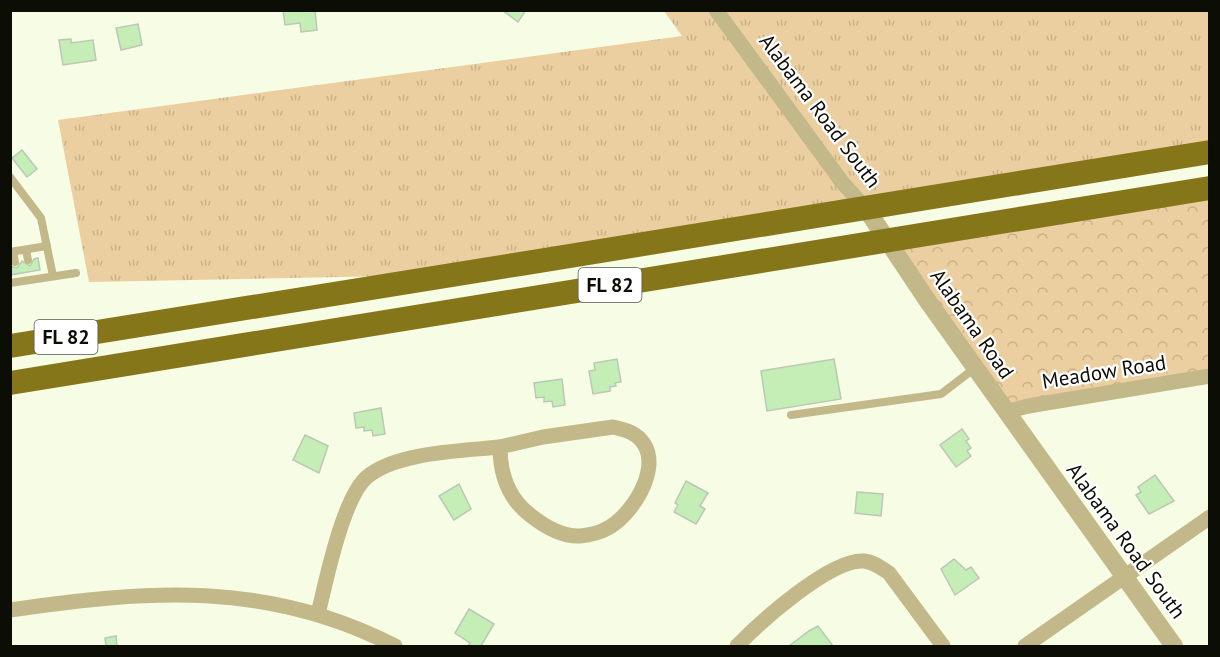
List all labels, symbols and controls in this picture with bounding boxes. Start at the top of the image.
street label: Alabama Road South [754,28,887,193]
street label: Alabama Road [925,263,1020,384]
road number: FL 82 [578,268,642,302]
road number: FL 82 [34,320,98,354]
street label: Meadow Road [1040,348,1168,395]
street label: Alabama Road South [1061,458,1192,624]

